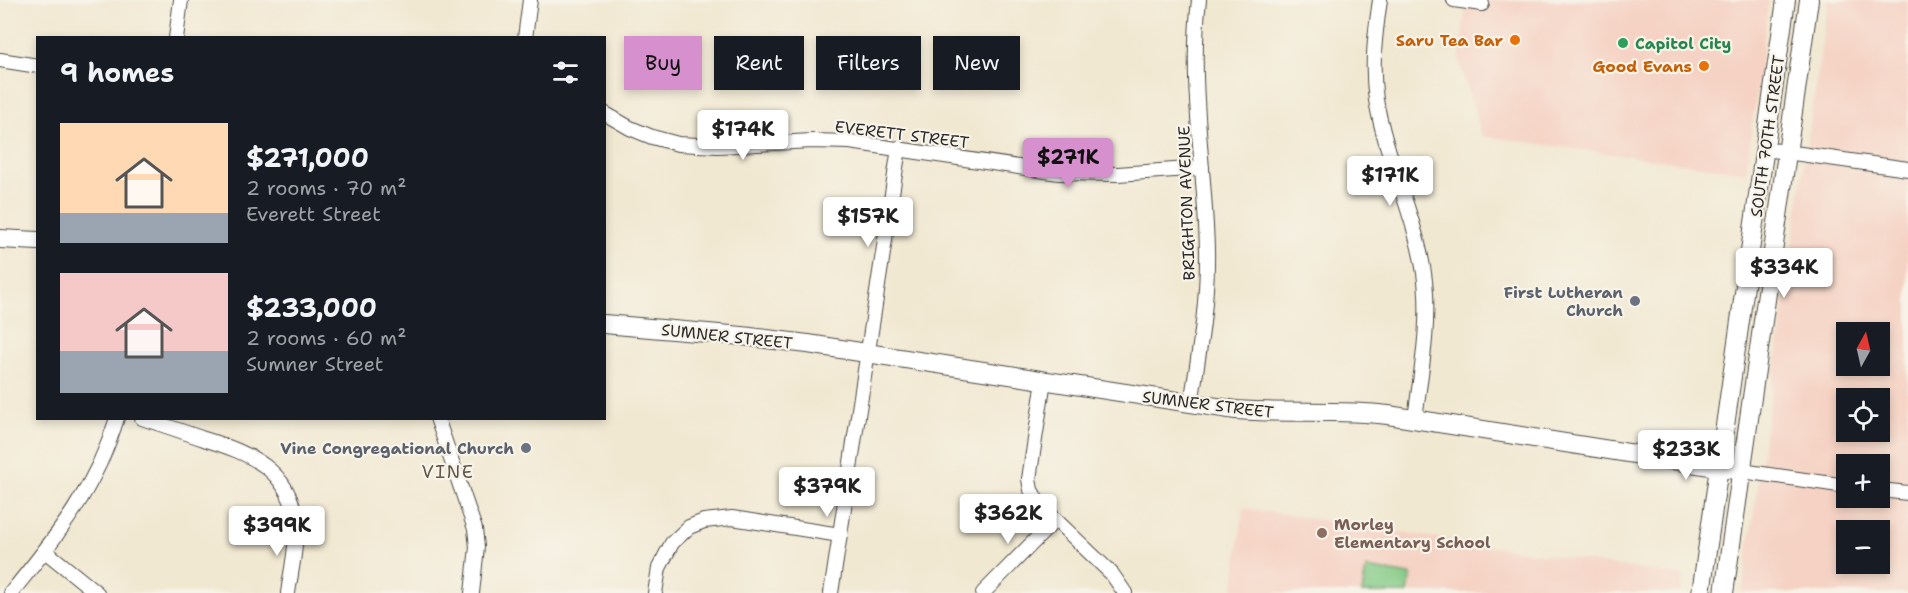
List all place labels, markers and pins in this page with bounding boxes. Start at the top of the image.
place label: Saru Tea Bar [1396,30,1503,51]
marker: Saru Tea Bar [1508,33,1522,47]
place label: Capitol City [1635,33,1731,54]
marker: Capitol City [1616,36,1630,50]
place label: Good Evans [1592,56,1692,77]
marker: Good Evans [1697,59,1711,73]
pin: $174K [701,110,785,161]
pin: $271K [1026,138,1110,189]
pin: $171K [1348,156,1432,207]
pin: $157K [826,197,910,248]
pin: $334K [1742,248,1826,299]
place label: First Lutheran Church [1504,282,1623,321]
marker: First Lutheran Church [1628,294,1642,308]
pin: $233K [1644,430,1728,481]
place label: Vine Congregational Church [280,438,514,459]
marker: Vine Congregational Church [519,441,533,455]
pin: $379K [785,467,869,518]
pin: $362K [966,494,1050,545]
pin: $399K [235,506,319,557]
place label: Morley Elementary School [1334,514,1491,553]
marker: Morley Elementary School [1315,526,1329,540]

